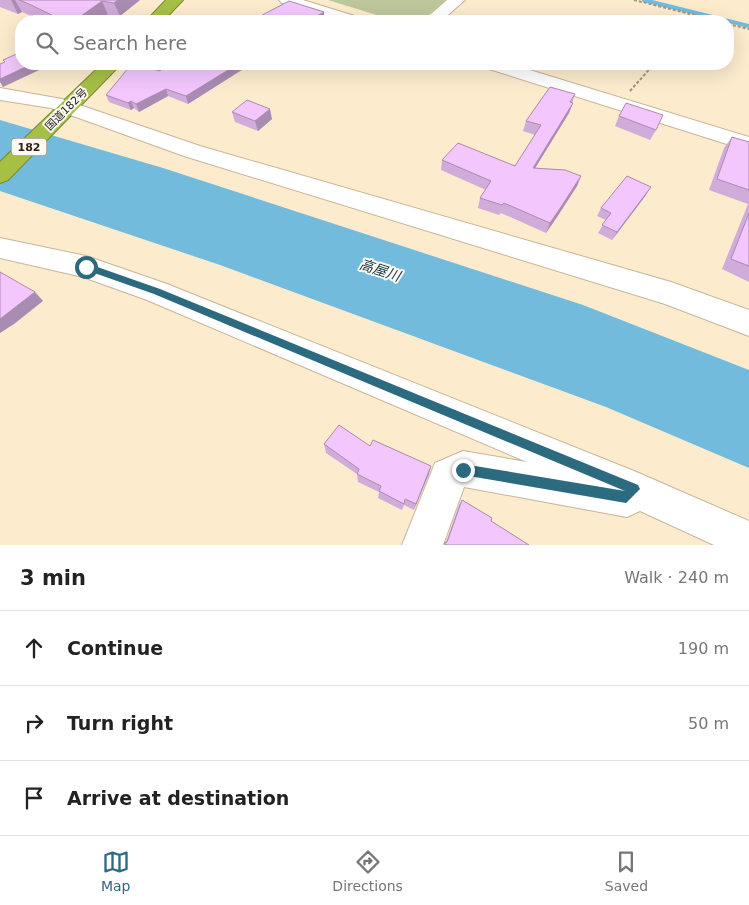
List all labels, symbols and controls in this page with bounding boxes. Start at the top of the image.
search box [15,15,734,70]
icon: search [33,29,61,57]
text: Search here [73,32,187,54]
street label: 国道182号 [43,86,90,133]
road number: 182 [12,138,46,156]
route start [75,256,98,279]
water label: 高屋川 [358,256,404,285]
route end [452,459,475,482]
text: 3 min [20,566,86,590]
text: Walk · 240 m [624,568,729,587]
icon: ahead [20,634,48,662]
text: Continue [67,637,163,659]
text: 190 m [678,639,729,658]
icon: right [20,709,48,737]
text: Turn right [67,712,173,734]
text: 50 m [688,714,729,733]
icon: arrive [20,784,48,812]
text: Arrive at destination [67,787,289,809]
tab: Map [101,848,130,894]
tab: Directions [332,848,403,894]
tab: Saved [605,848,648,894]

